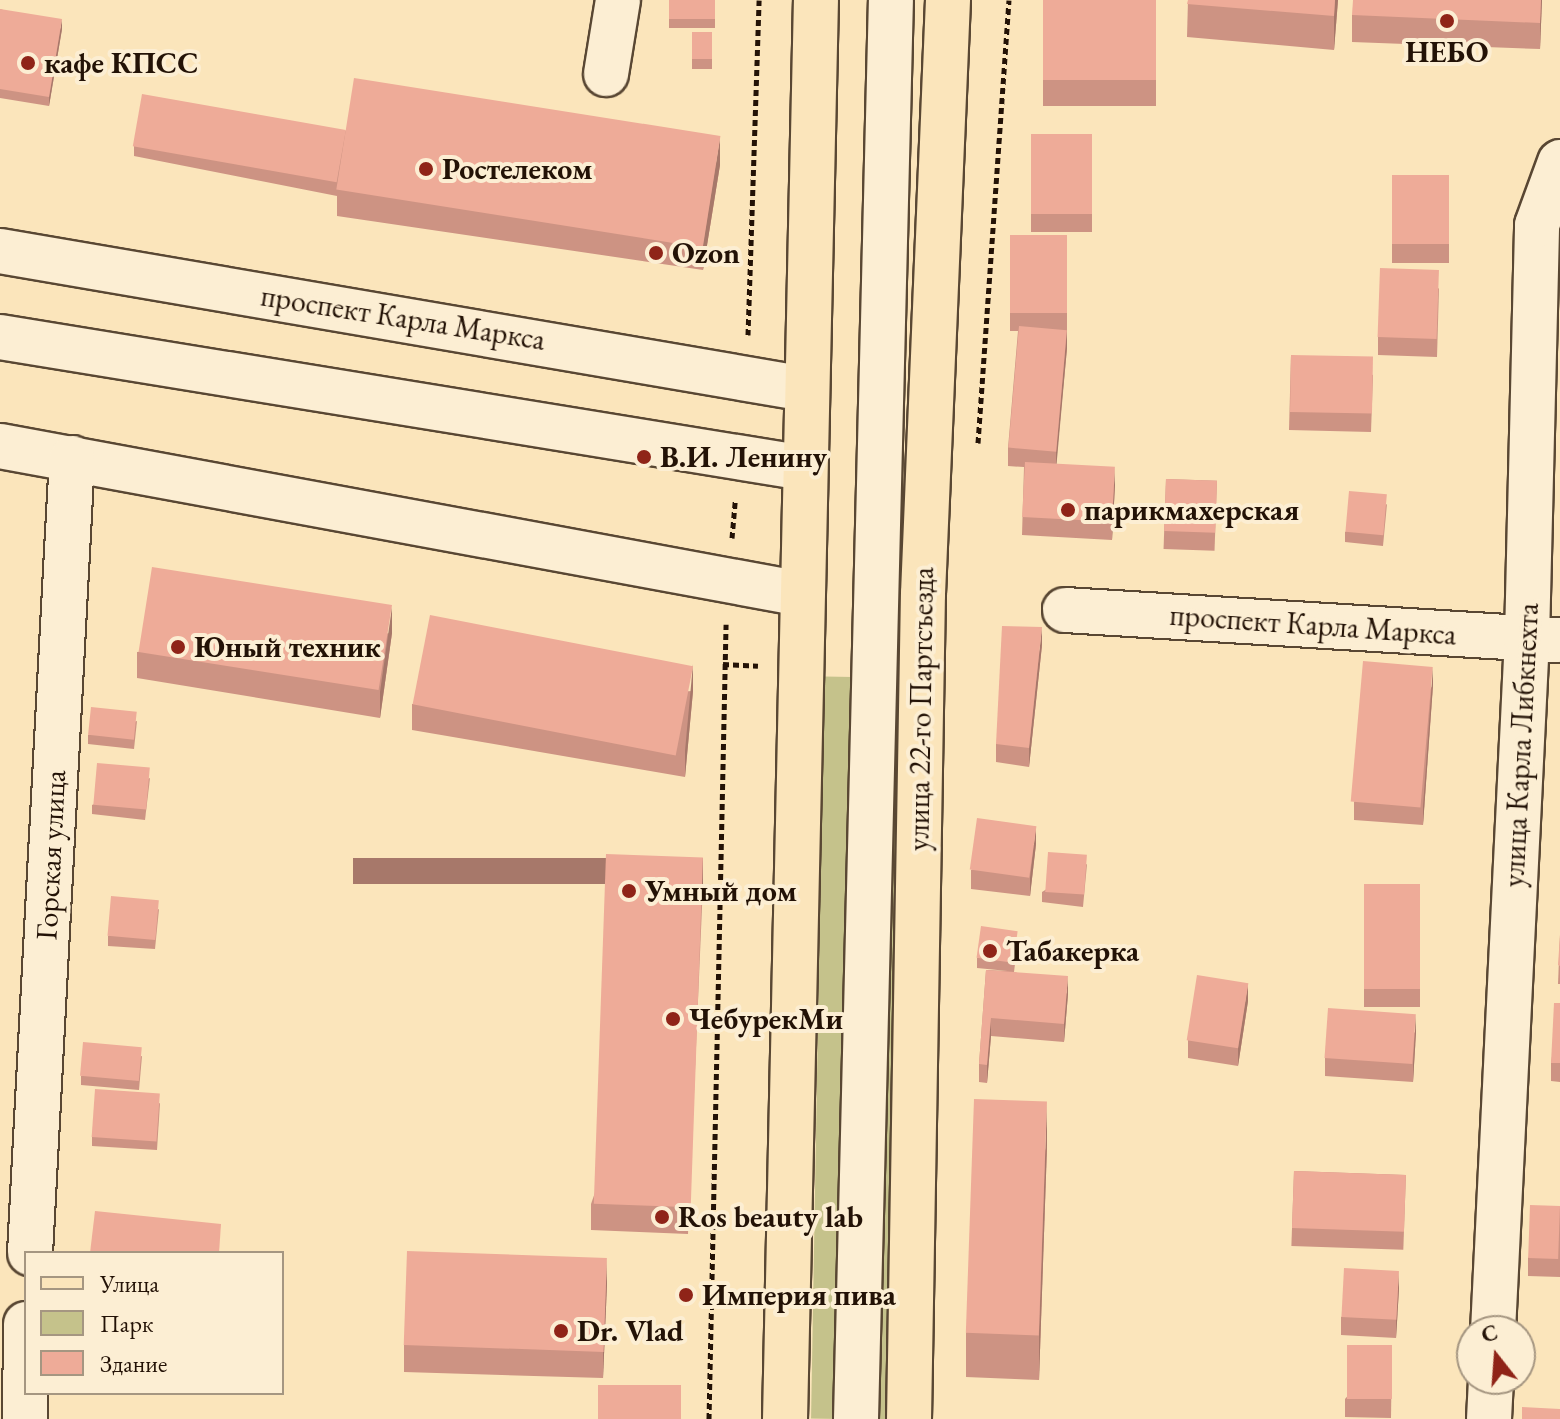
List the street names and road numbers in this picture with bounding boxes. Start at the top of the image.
street label: проспект Карла Маркса [258,278,548,358]
street label: улица 22-го Партсъезда [901,567,941,851]
street label: проспект Карла Маркса [1169,597,1457,653]
street label: улица Карла Либкнехта [1496,602,1546,888]
street label: Горская улица [29,769,73,941]

